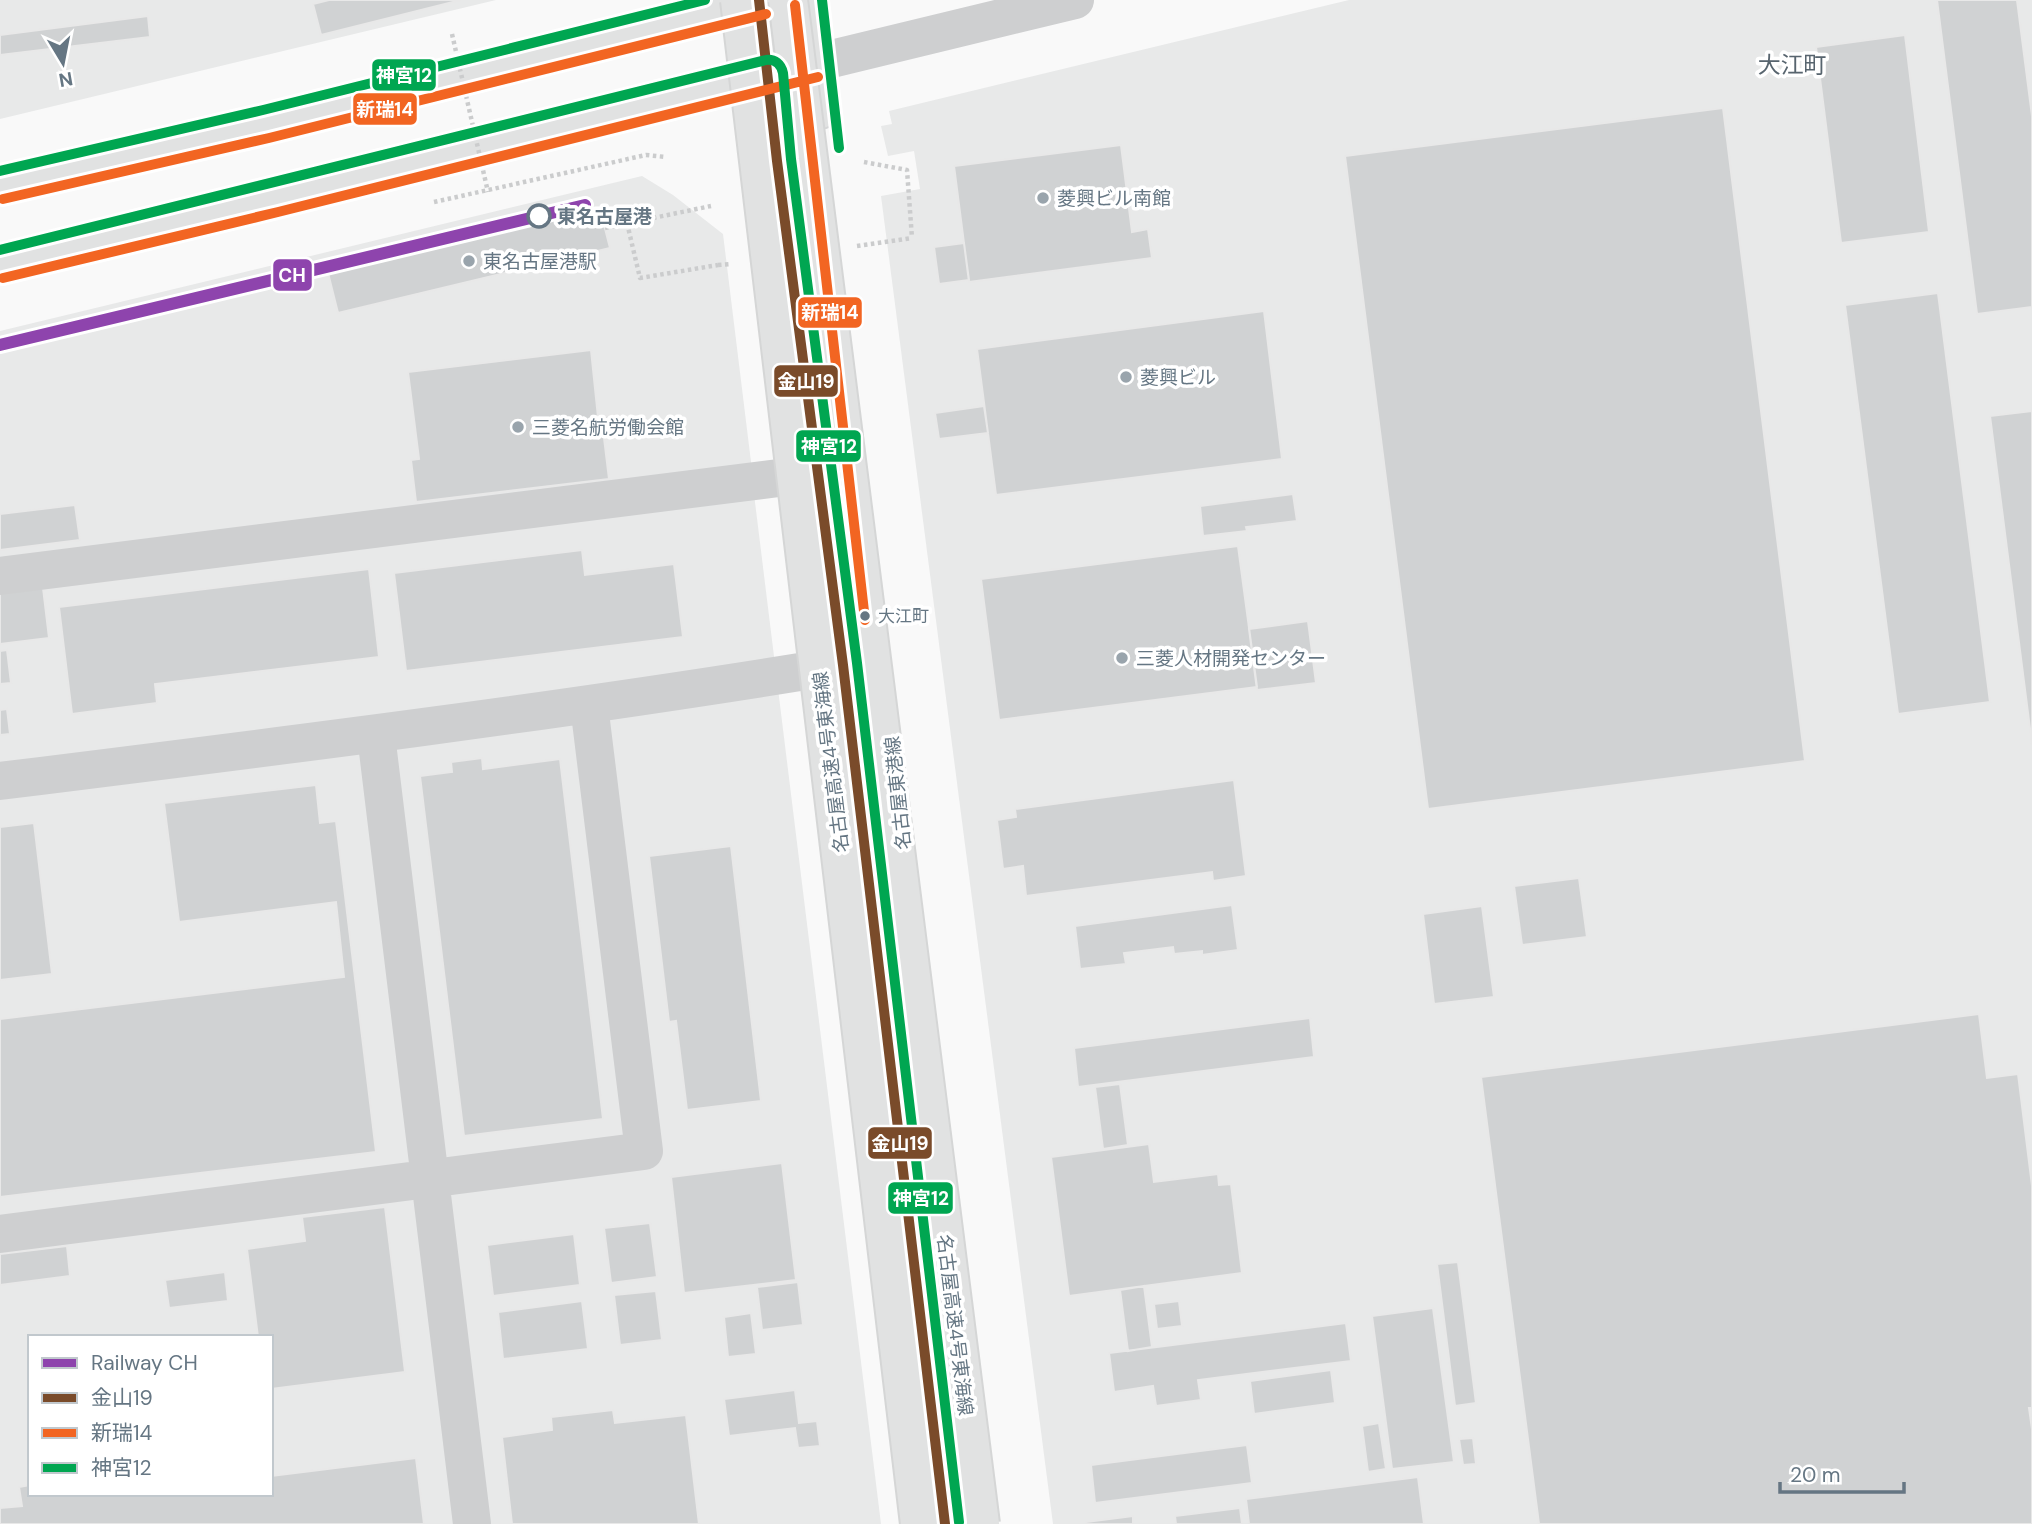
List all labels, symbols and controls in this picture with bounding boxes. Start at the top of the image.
north arrow [28,28,98,98]
district label: 大江町 [1758,50,1827,80]
line badge: 神宮12 [371,58,437,92]
text: 神宮12 [376,63,432,88]
text: N [57,66,75,93]
line badge: 新瑞14 [352,92,418,126]
text: 新瑞14 [356,97,414,122]
place label: 菱興ビル南館 [1057,186,1171,211]
marker: 菱興ビル南館 [1035,190,1051,206]
marker: 東名古屋港 [527,204,551,228]
place label: 東名古屋港 [557,204,652,229]
place label: 東名古屋港駅 [483,249,597,274]
marker: 東名古屋港駅 [461,253,477,269]
line badge: CH [272,258,313,292]
text: CH [278,263,306,288]
line badge: 新瑞14 [797,296,863,329]
text: 新瑞14 [801,300,859,325]
line badge: 金山19 [773,364,839,398]
place label: 菱興ビル [1140,365,1216,390]
text: 金山19 [778,369,834,394]
marker: 菱興ビル [1118,369,1134,385]
place label: 三菱名航労働会館 [532,415,684,440]
marker: 三菱名航労働会館 [510,419,526,435]
line badge: 神宮12 [795,429,862,463]
text: 神宮12 [801,434,857,459]
place label: 大江町 [878,605,929,627]
marker: 大江町 [858,609,872,623]
place label: 三菱人材開発センター [1136,646,1326,671]
marker: 三菱人材開発センター [1114,650,1130,666]
street label: 名古屋高速4号東海線 [807,670,855,854]
street label: 名古屋東港線 [880,735,916,851]
line badge: 金山19 [867,1126,933,1160]
text: 金山19 [872,1131,928,1156]
line badge: 神宮12 [887,1181,954,1215]
text: 神宮12 [893,1186,949,1211]
street label: 名古屋高速4号東海線 [931,1233,979,1417]
legend [28,1335,273,1496]
text: Railway CH [91,1349,198,1377]
text: 金山19 [91,1384,153,1412]
text: 新瑞14 [91,1419,153,1447]
scale bar [1780,1450,1904,1494]
text: 神宮12 [91,1454,152,1482]
text: 20 m [1790,1461,1841,1489]

